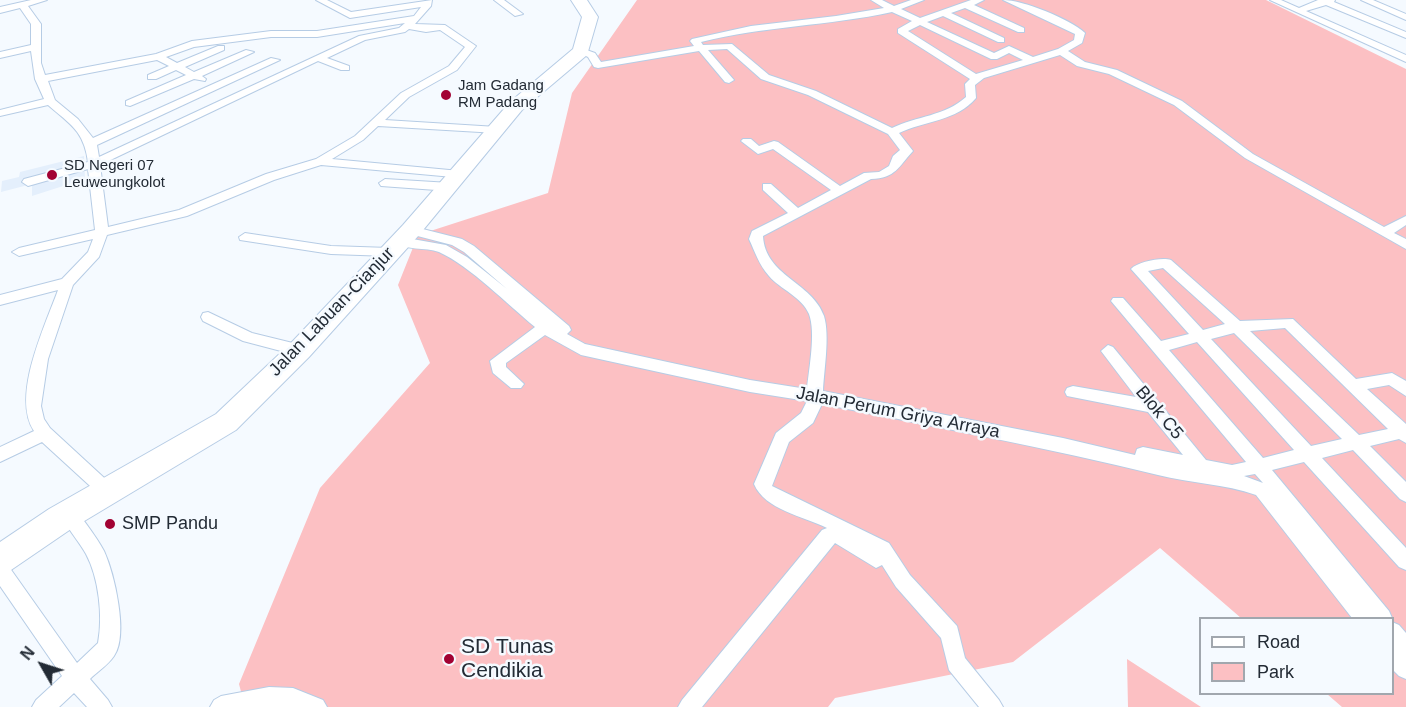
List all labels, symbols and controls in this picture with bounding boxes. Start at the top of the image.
place label: Jam Gadang RM Padang [458,77,544,112]
marker: Jam Gadang RM Padang [439,88,453,102]
place label: SD Negeri 07 Leuweungkolot [64,157,165,192]
marker: SD Negeri 07 Leuweungkolot [45,168,59,182]
street label: Jalan Labuan-Cianjur [265,243,399,381]
street label: Blok C5 [1130,382,1188,444]
street label: Jalan Perum Griya Arraya [794,383,1002,443]
place label: SMP Pandu [122,513,218,535]
marker: SMP Pandu [103,517,117,531]
legend [1199,617,1394,695]
text: Road [1257,632,1300,652]
place label: SD Tunas Cendikia [461,634,554,684]
north arrow [12,635,72,695]
text: N [17,644,38,663]
marker: SD Tunas Cendikia [442,652,456,666]
text: Park [1257,662,1294,682]

